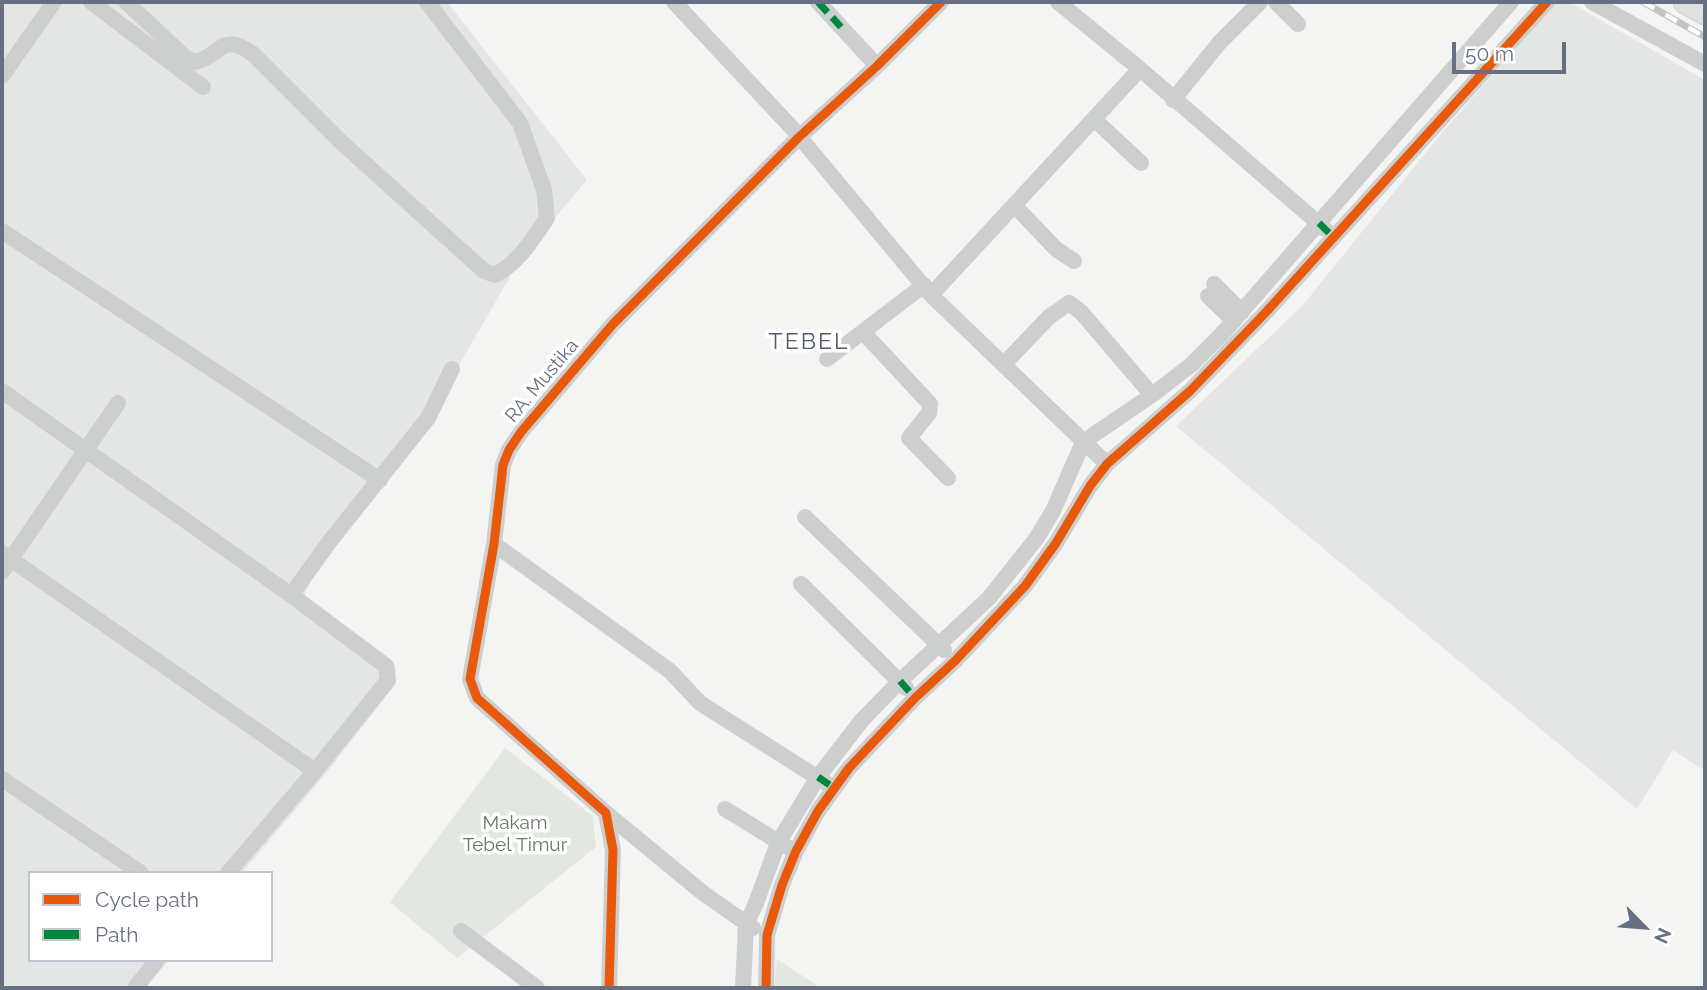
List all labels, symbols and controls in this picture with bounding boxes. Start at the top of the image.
scale bar [1455,28,1569,72]
text: 50 m [1465,41,1514,66]
district label: TEBEL [769,328,849,356]
street label: RA. Mustika [501,335,583,427]
park label: Makam Tebel Timur [463,812,567,856]
legend [28,871,273,962]
text: Cycle path [95,887,199,912]
north arrow [1609,892,1679,962]
text: Path [95,922,139,947]
text: N [1650,925,1676,947]

